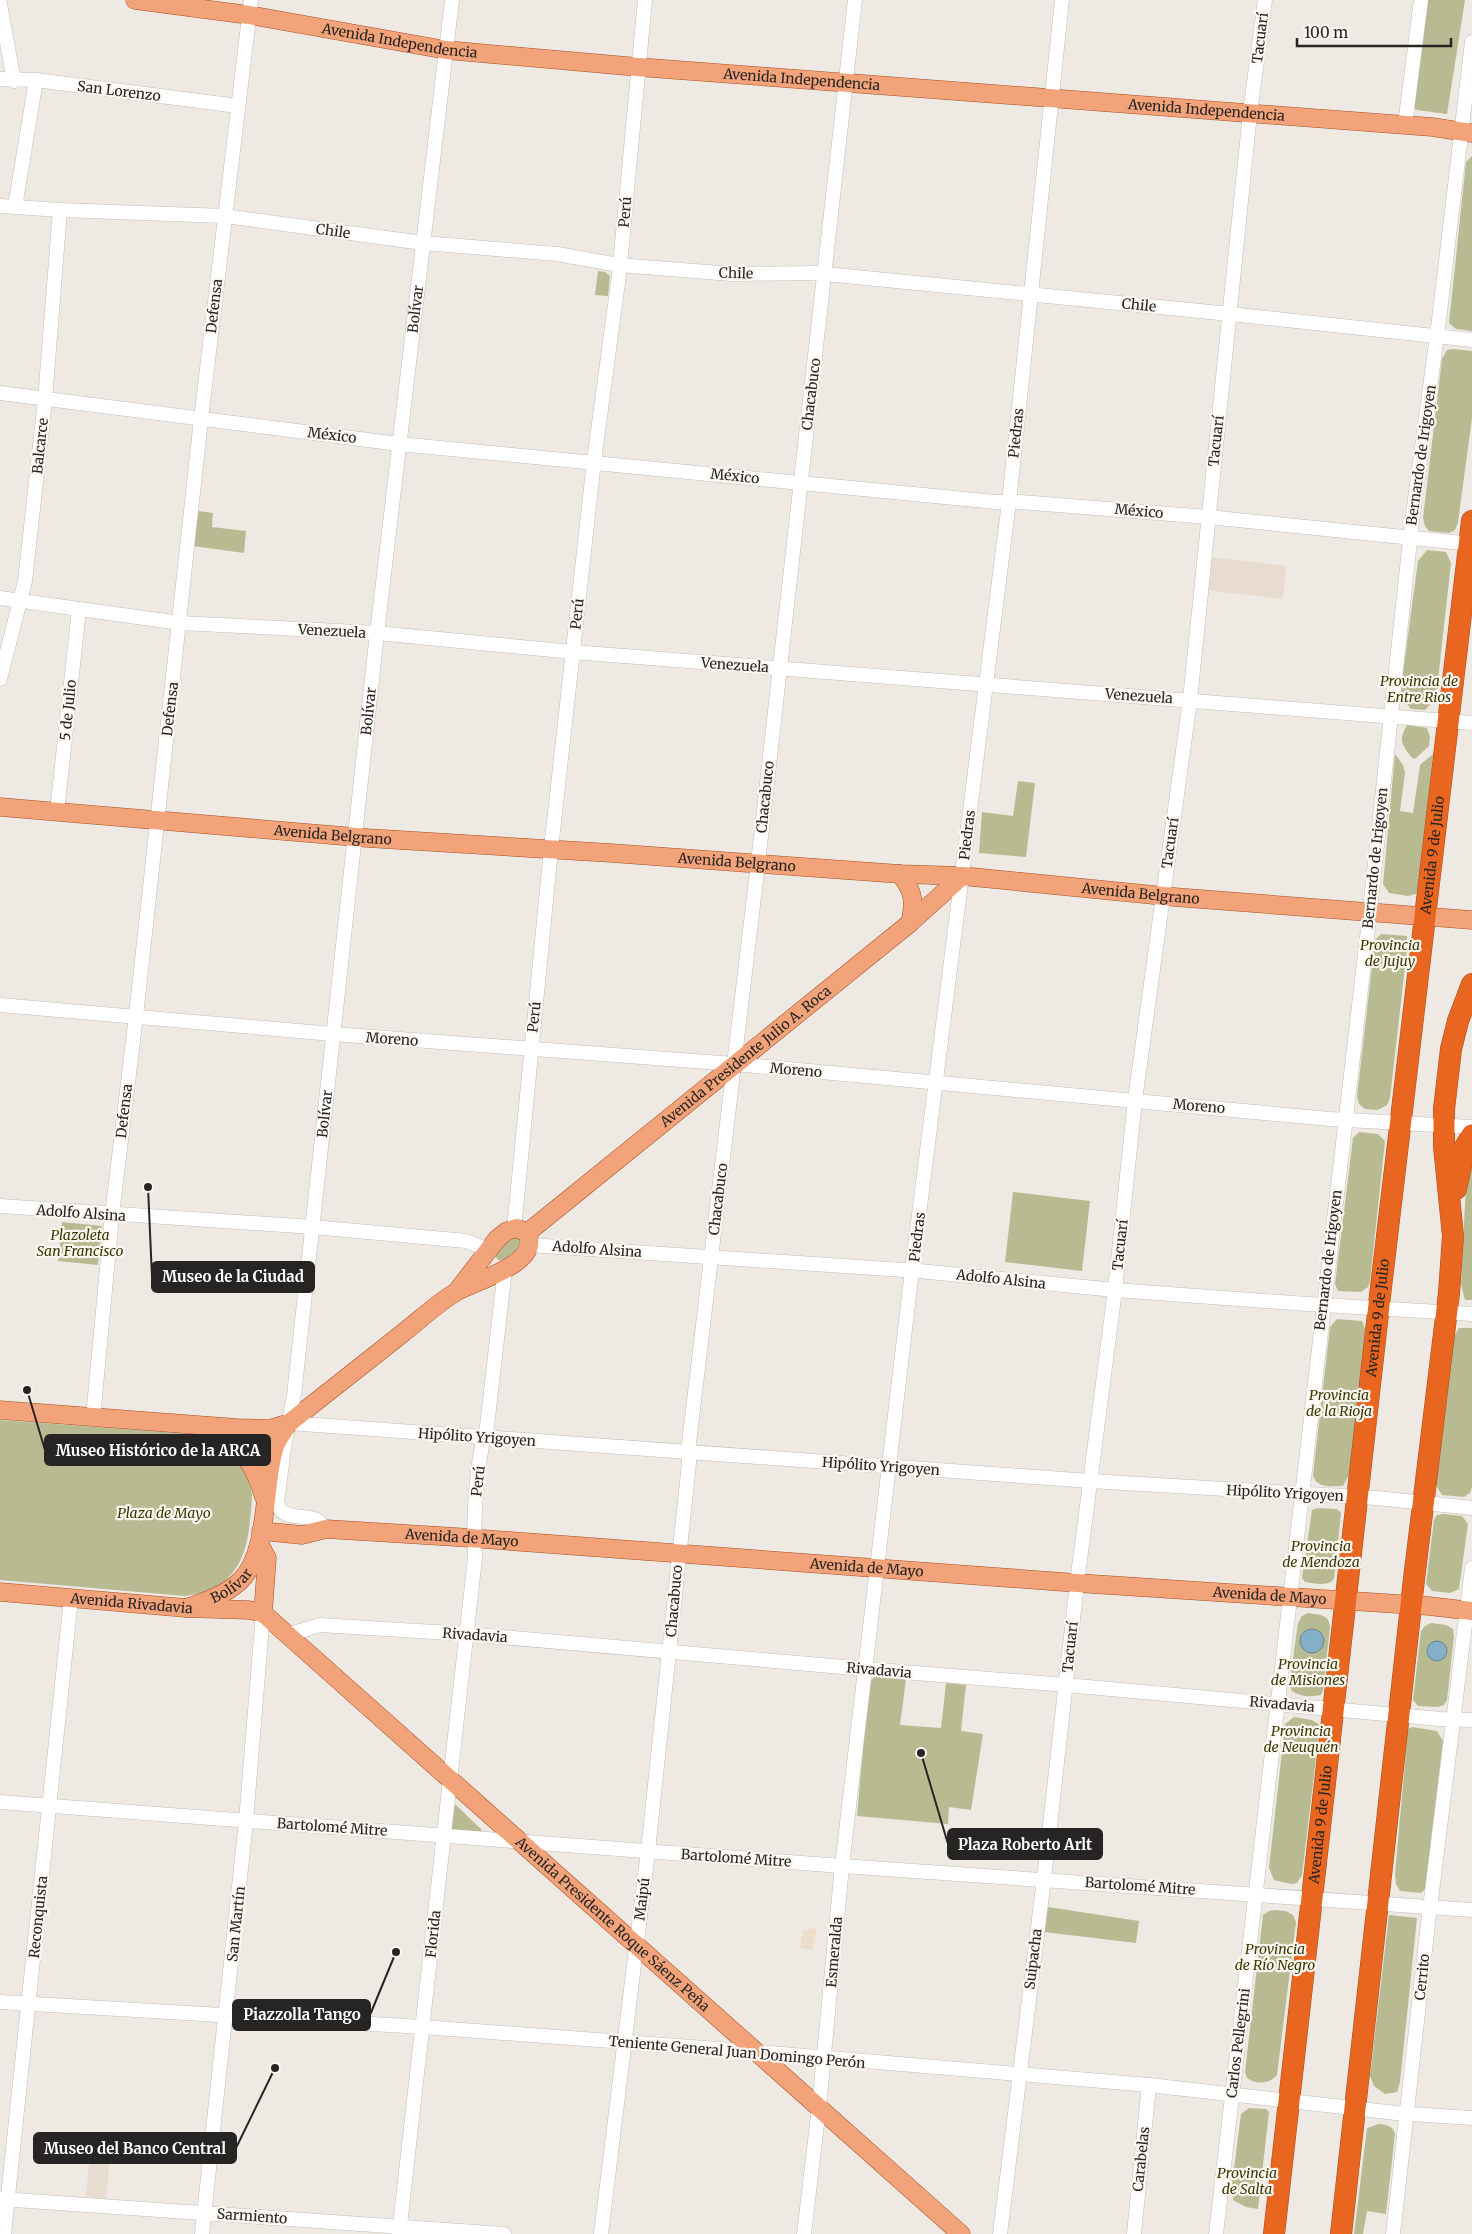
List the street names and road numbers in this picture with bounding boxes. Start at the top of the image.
street label: Tacuarí [1248,11,1272,65]
street label: Avenida Independencia [320,19,479,62]
street label: Avenida Independencia [722,64,881,94]
street label: San Lorenzo [76,77,162,105]
street label: Avenida Independencia [1126,95,1286,125]
street label: Perú [615,195,635,228]
street label: Chile [315,220,351,242]
street label: Chile [718,263,754,283]
street label: Defensa [202,277,226,334]
street label: Bolívar [404,284,427,334]
street label: Chile [1121,294,1157,316]
street label: Chacabuco [798,357,824,431]
street label: Bernardo de Irigoyen [1402,384,1440,526]
street label: Piedras [1004,407,1028,459]
street label: Tacuarí [1204,414,1228,467]
street label: Balcarce [28,417,52,475]
street label: México [307,423,357,447]
street label: México [710,464,760,488]
street label: México [1114,500,1164,522]
street label: Perú [566,597,588,630]
street label: Venezuela [297,620,367,642]
street label: Venezuela [699,654,770,676]
street label: 5 de Julio [56,679,80,741]
street label: Defensa [158,680,182,737]
street label: Venezuela [1103,685,1174,707]
street label: Bolívar [357,686,380,736]
street label: Chacabuco [752,760,778,834]
street label: Bernardo de Irigoyen [1359,787,1391,929]
street label: Avenida 9 de Julio [1416,795,1448,916]
street label: Piedras [955,809,979,861]
street label: Tacuarí [1158,816,1183,870]
street label: Avenida Belgrano [272,821,392,849]
street label: Avenida Belgrano [676,849,797,875]
street label: Avenida Belgrano [1080,879,1200,908]
street label: Avenida Presidente Julio A. Roca [655,981,835,1131]
street label: Perú [523,1000,545,1033]
street label: Moreno [365,1028,419,1050]
street label: Moreno [769,1059,823,1081]
street label: Defensa [112,1082,136,1139]
street label: Bolívar [313,1089,336,1139]
street label: Moreno [1172,1095,1226,1117]
street label: Chacabuco [705,1162,731,1236]
street label: Bernardo de Irigoyen [1310,1189,1346,1331]
street label: Adolfo Alsina [35,1201,127,1225]
street label: Piedras [905,1211,929,1263]
street label: Tacuarí [1108,1218,1132,1271]
street label: Adolfo Alsina [551,1237,643,1261]
street label: Avenida 9 de Julio [1362,1258,1393,1379]
street label: Adolfo Alsina [954,1265,1047,1293]
street label: Hipólito Yrigoyen [418,1424,536,1450]
street label: Hipólito Yrigoyen [822,1453,940,1479]
street label: Perú [467,1464,489,1498]
street label: Hipólito Yrigoyen [1226,1481,1344,1505]
street label: Avenida de Mayo [403,1525,519,1551]
street label: Avenida de Mayo [808,1554,924,1581]
street label: Chacabuco [662,1564,686,1638]
street label: Bolívar [208,1565,256,1607]
street label: Avenida de Mayo [1211,1583,1327,1608]
street label: Avenida Rivadavia [69,1589,193,1617]
street label: Tacuarí [1058,1620,1082,1673]
street label: Rivadavia [442,1624,509,1646]
street label: Rivadavia [846,1658,913,1682]
street label: Rivadavia [1249,1692,1316,1716]
street label: Avenida 9 de Julio [1305,1765,1336,1886]
street label: Bartolomé Mitre [276,1814,388,1840]
street label: Avenida Presidente Roque Sáenz Peña [511,1832,714,2016]
street label: Bartolomé Mitre [680,1845,792,1871]
street label: Bartolomé Mitre [1084,1873,1196,1899]
street label: Reconquista [25,1874,51,1959]
street label: Maipú [630,1876,654,1922]
street label: San Martín [223,1885,249,1963]
street label: Florida [422,1909,445,1959]
street label: Esmeralda [822,1915,846,1988]
street label: Suipacha [1020,1927,1046,1990]
street label: Cerrito [1411,1953,1433,2001]
street label: Carlos Pellegrini [1222,1987,1254,2099]
street label: Teniente General Juan Domingo Perón [608,2032,866,2072]
street label: Carabelas [1129,2126,1153,2192]
street label: Sarmiento [216,2205,288,2227]

